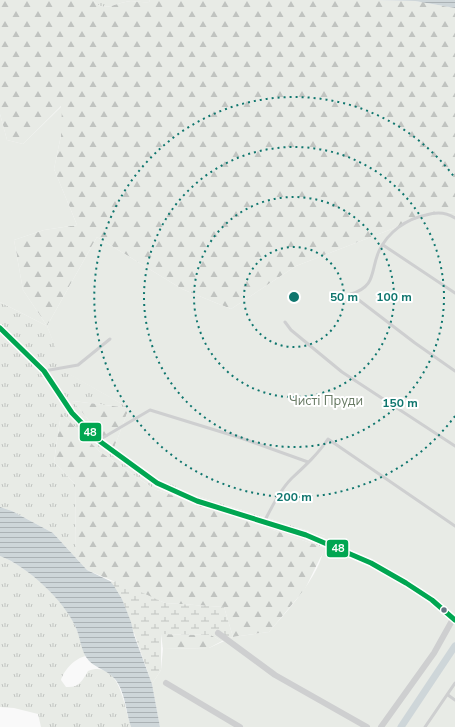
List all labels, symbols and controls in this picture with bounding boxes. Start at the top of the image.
text: 50 m [330,289,358,305]
text: 100 m [376,289,412,305]
centre of rings [287,290,301,304]
park label: Чисті Пруди [289,392,363,410]
text: 150 m [382,395,418,411]
line badge: 48 [79,422,102,442]
text: 48 [83,425,97,440]
text: 200 m [276,489,312,505]
line badge: 48 [326,539,349,558]
text: 48 [331,541,345,556]
unlabelled marker [439,605,449,615]

